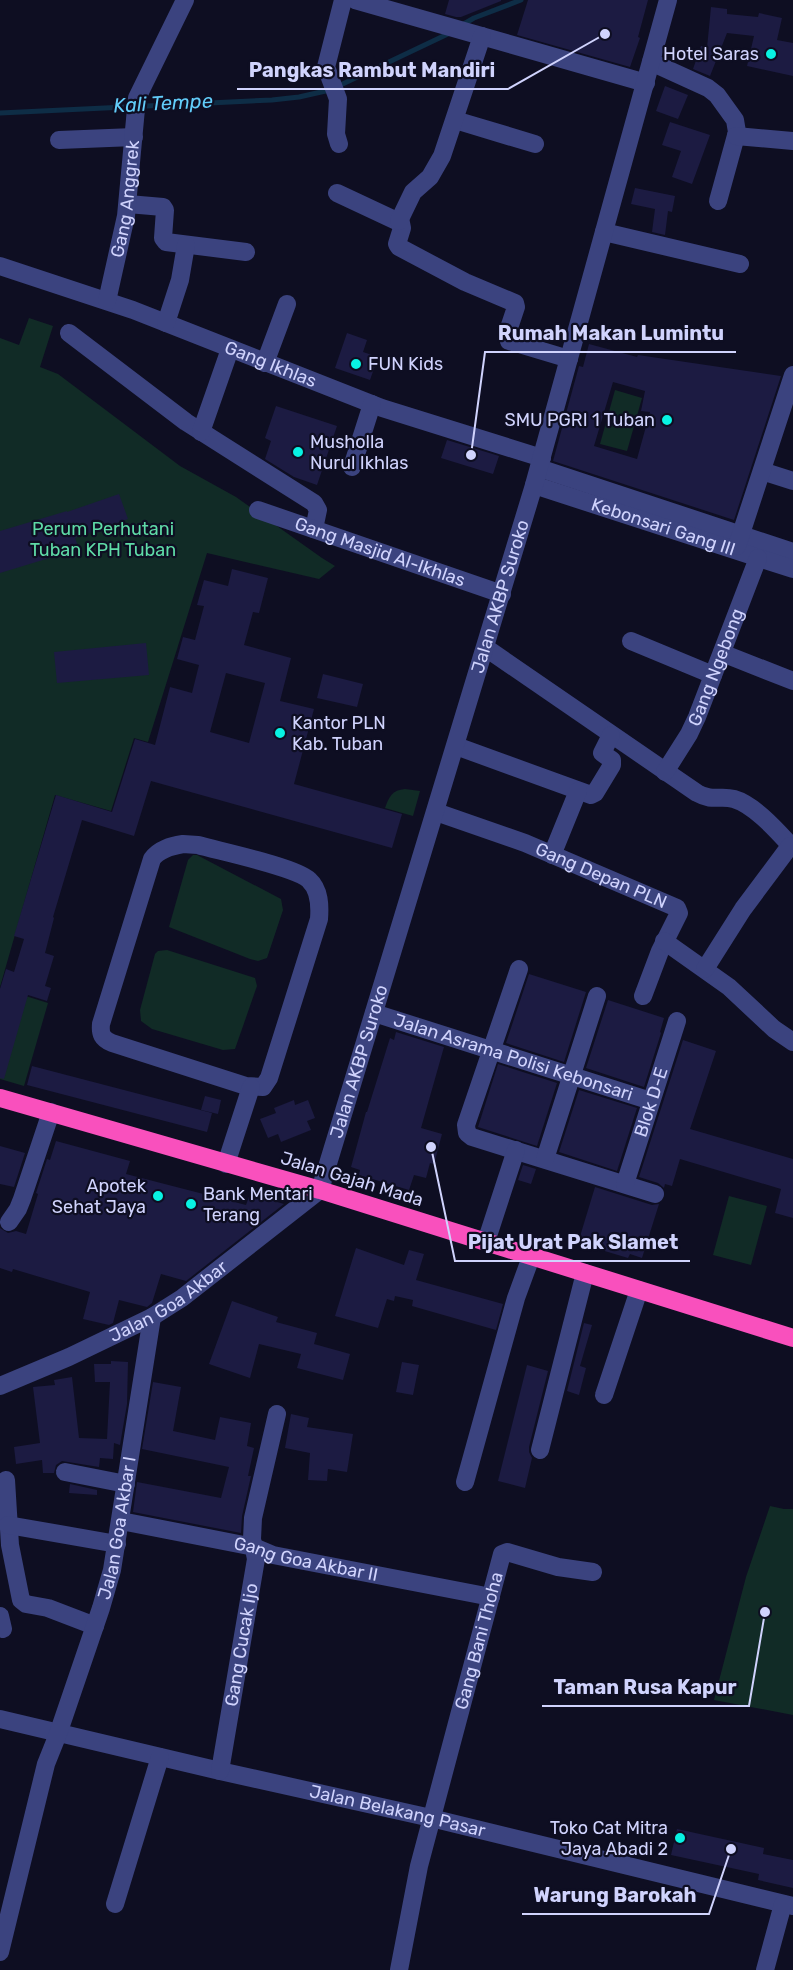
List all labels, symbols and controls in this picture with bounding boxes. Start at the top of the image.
place label: Hotel Saras [663,43,759,65]
marker: Hotel Saras [764,47,778,61]
callout: Pangkas Rambut Mandiri [237,51,508,89]
text: Pangkas Rambut Mandiri [249,58,495,82]
water label: Kali Tempe [113,88,213,118]
street label: Gang Anggrek [106,139,144,260]
callout: Rumah Makan Lumintu [485,314,736,352]
text: Rumah Makan Lumintu [498,321,724,345]
street label: Gang Ikhlas [221,336,320,392]
place label: FUN Kids [368,353,443,375]
marker: FUN Kids [349,357,363,371]
place label: SMU PGRI 1 Tuban [505,409,655,431]
marker: SMU PGRI 1 Tuban [660,413,674,427]
place label: Musholla Nurul Ikhlas [310,431,408,474]
marker: Musholla Nurul Ikhlas [291,445,305,459]
street label: Kebonsari Gang III [589,493,738,561]
street label: Gang Masjid Al-Ikhlas [292,512,468,592]
street label: Jalan AKBP Suroko [467,517,534,676]
park label: Perum Perhutani Tuban KPH Tuban [30,518,176,561]
street label: Gang Ngebong [683,605,749,730]
place label: Kantor PLN Kab. Tuban [292,712,386,755]
marker: Kantor PLN Kab. Tuban [273,726,287,740]
street label: Gang Depan PLN [532,838,670,913]
street label: Jalan AKBP Suroko [325,982,393,1141]
street label: Jalan Asrama Polisi Kebonsari [391,1009,636,1106]
street label: Blok D-E [630,1064,673,1140]
street label: Jalan Gajah Mada [278,1147,426,1211]
place label: Apotek Sehat Jaya [52,1175,147,1218]
place label: Bank Mentari Terang [203,1183,313,1226]
marker: Apotek Sehat Jaya [151,1189,165,1203]
marker: Bank Mentari Terang [184,1197,198,1211]
callout: Pijat Urat Pak Slamet [455,1223,690,1261]
text: Pijat Urat Pak Slamet [468,1230,678,1254]
street label: Jalan Goa Akbar [106,1256,232,1347]
street label: Jalan Goa Akbar I [93,1455,141,1602]
street label: Gang Goa Akbar II [232,1532,380,1586]
street label: Gang Bani Thoha [450,1569,508,1712]
street label: Gang Cucak Ijo [220,1582,263,1708]
callout: Taman Rusa Kapur [542,1668,749,1706]
text: Taman Rusa Kapur [553,1675,737,1699]
street label: Jalan Belakang Pasar [307,1780,488,1842]
place label: Toko Cat Mitra Jaya Abadi 2 [550,1817,668,1860]
marker: Toko Cat Mitra Jaya Abadi 2 [673,1831,687,1845]
callout: Warung Barokah [522,1876,709,1914]
text: Warung Barokah [533,1883,697,1907]

